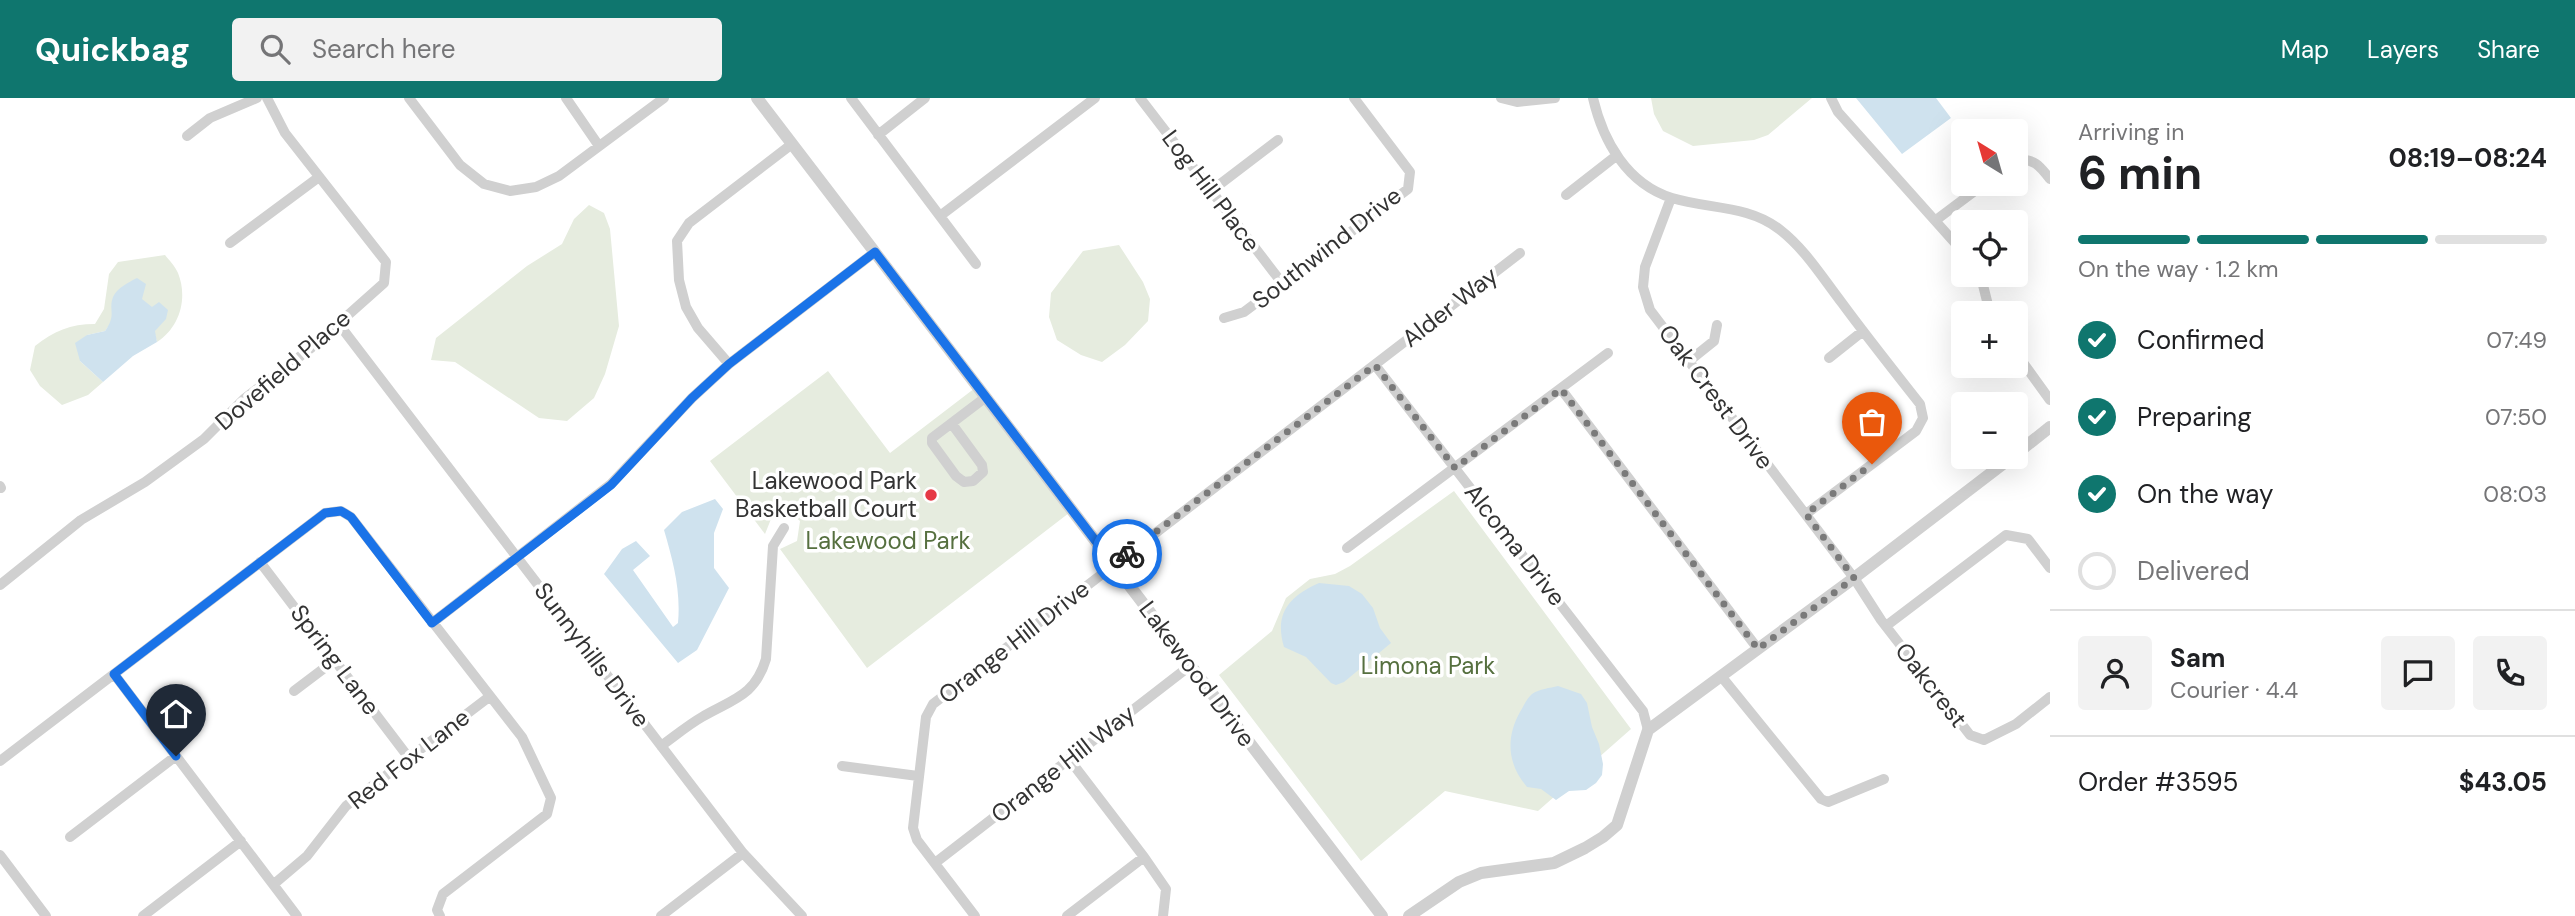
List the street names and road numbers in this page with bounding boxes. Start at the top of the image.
street label: Log Hill Place [1156,124,1267,258]
street label: Southwind Drive [1246,180,1408,316]
street label: Alder Way [1395,260,1504,354]
street label: Dovefield Place [209,302,357,437]
street label: Oak Crest Drive [1652,318,1781,475]
street label: Alcoma Drive [1458,477,1573,612]
street label: Orange Hill Drive [932,573,1095,710]
street label: Sunnyhills Drive [528,576,657,733]
street label: Lakewood Drive [1132,595,1262,753]
street label: Spring Lane [284,598,387,721]
street label: Oakcrest [1889,636,1974,733]
street label: Orange Hill Way [984,698,1141,830]
street label: Red Fox Lane [342,701,476,816]

